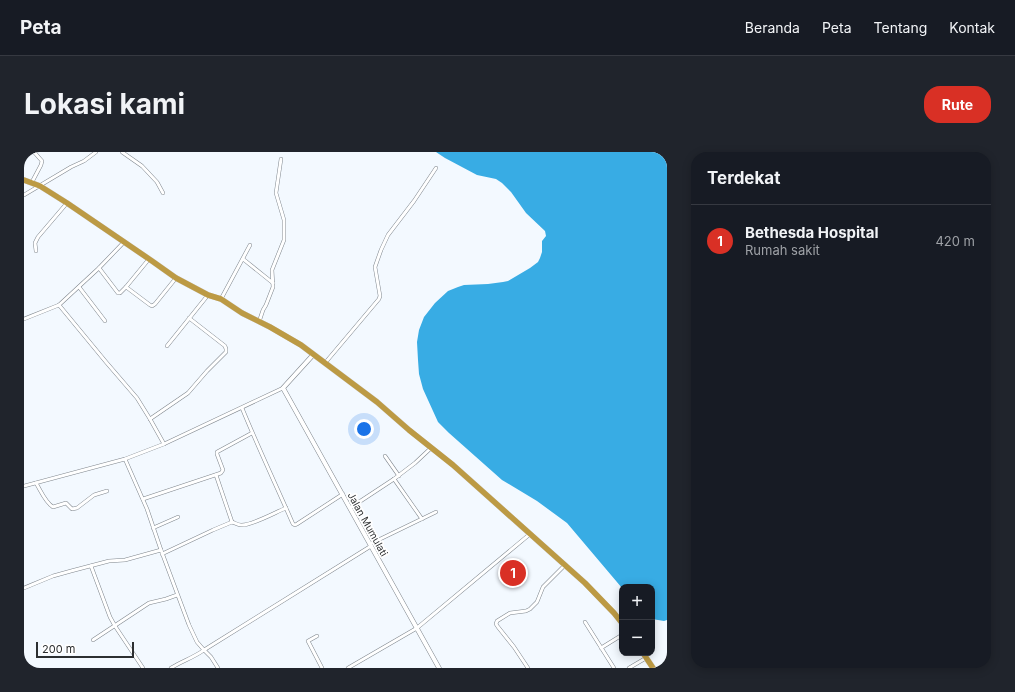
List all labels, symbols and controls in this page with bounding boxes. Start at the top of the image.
text: Peta [20,16,62,39]
text: Beranda [745,19,800,36]
text: Peta [822,19,852,36]
text: Tentang [874,19,927,36]
text: Kontak [949,19,995,36]
button: Rute [924,86,991,123]
text: Lokasi kami [24,87,185,121]
text: Terdekat [707,168,780,188]
text: Bethesda Hospital [745,223,878,242]
text: 1 [717,233,723,249]
text: 420 m [935,233,975,249]
text: Rumah sakit [745,242,820,258]
your location [354,419,374,439]
street label: Jalan Mumulati [345,490,391,558]
pin: 1 [500,558,526,588]
map controls [619,584,655,656]
button: + [619,584,655,620]
button: − [619,620,655,656]
scale bar [36,640,134,659]
text: 200 m [42,642,75,656]

